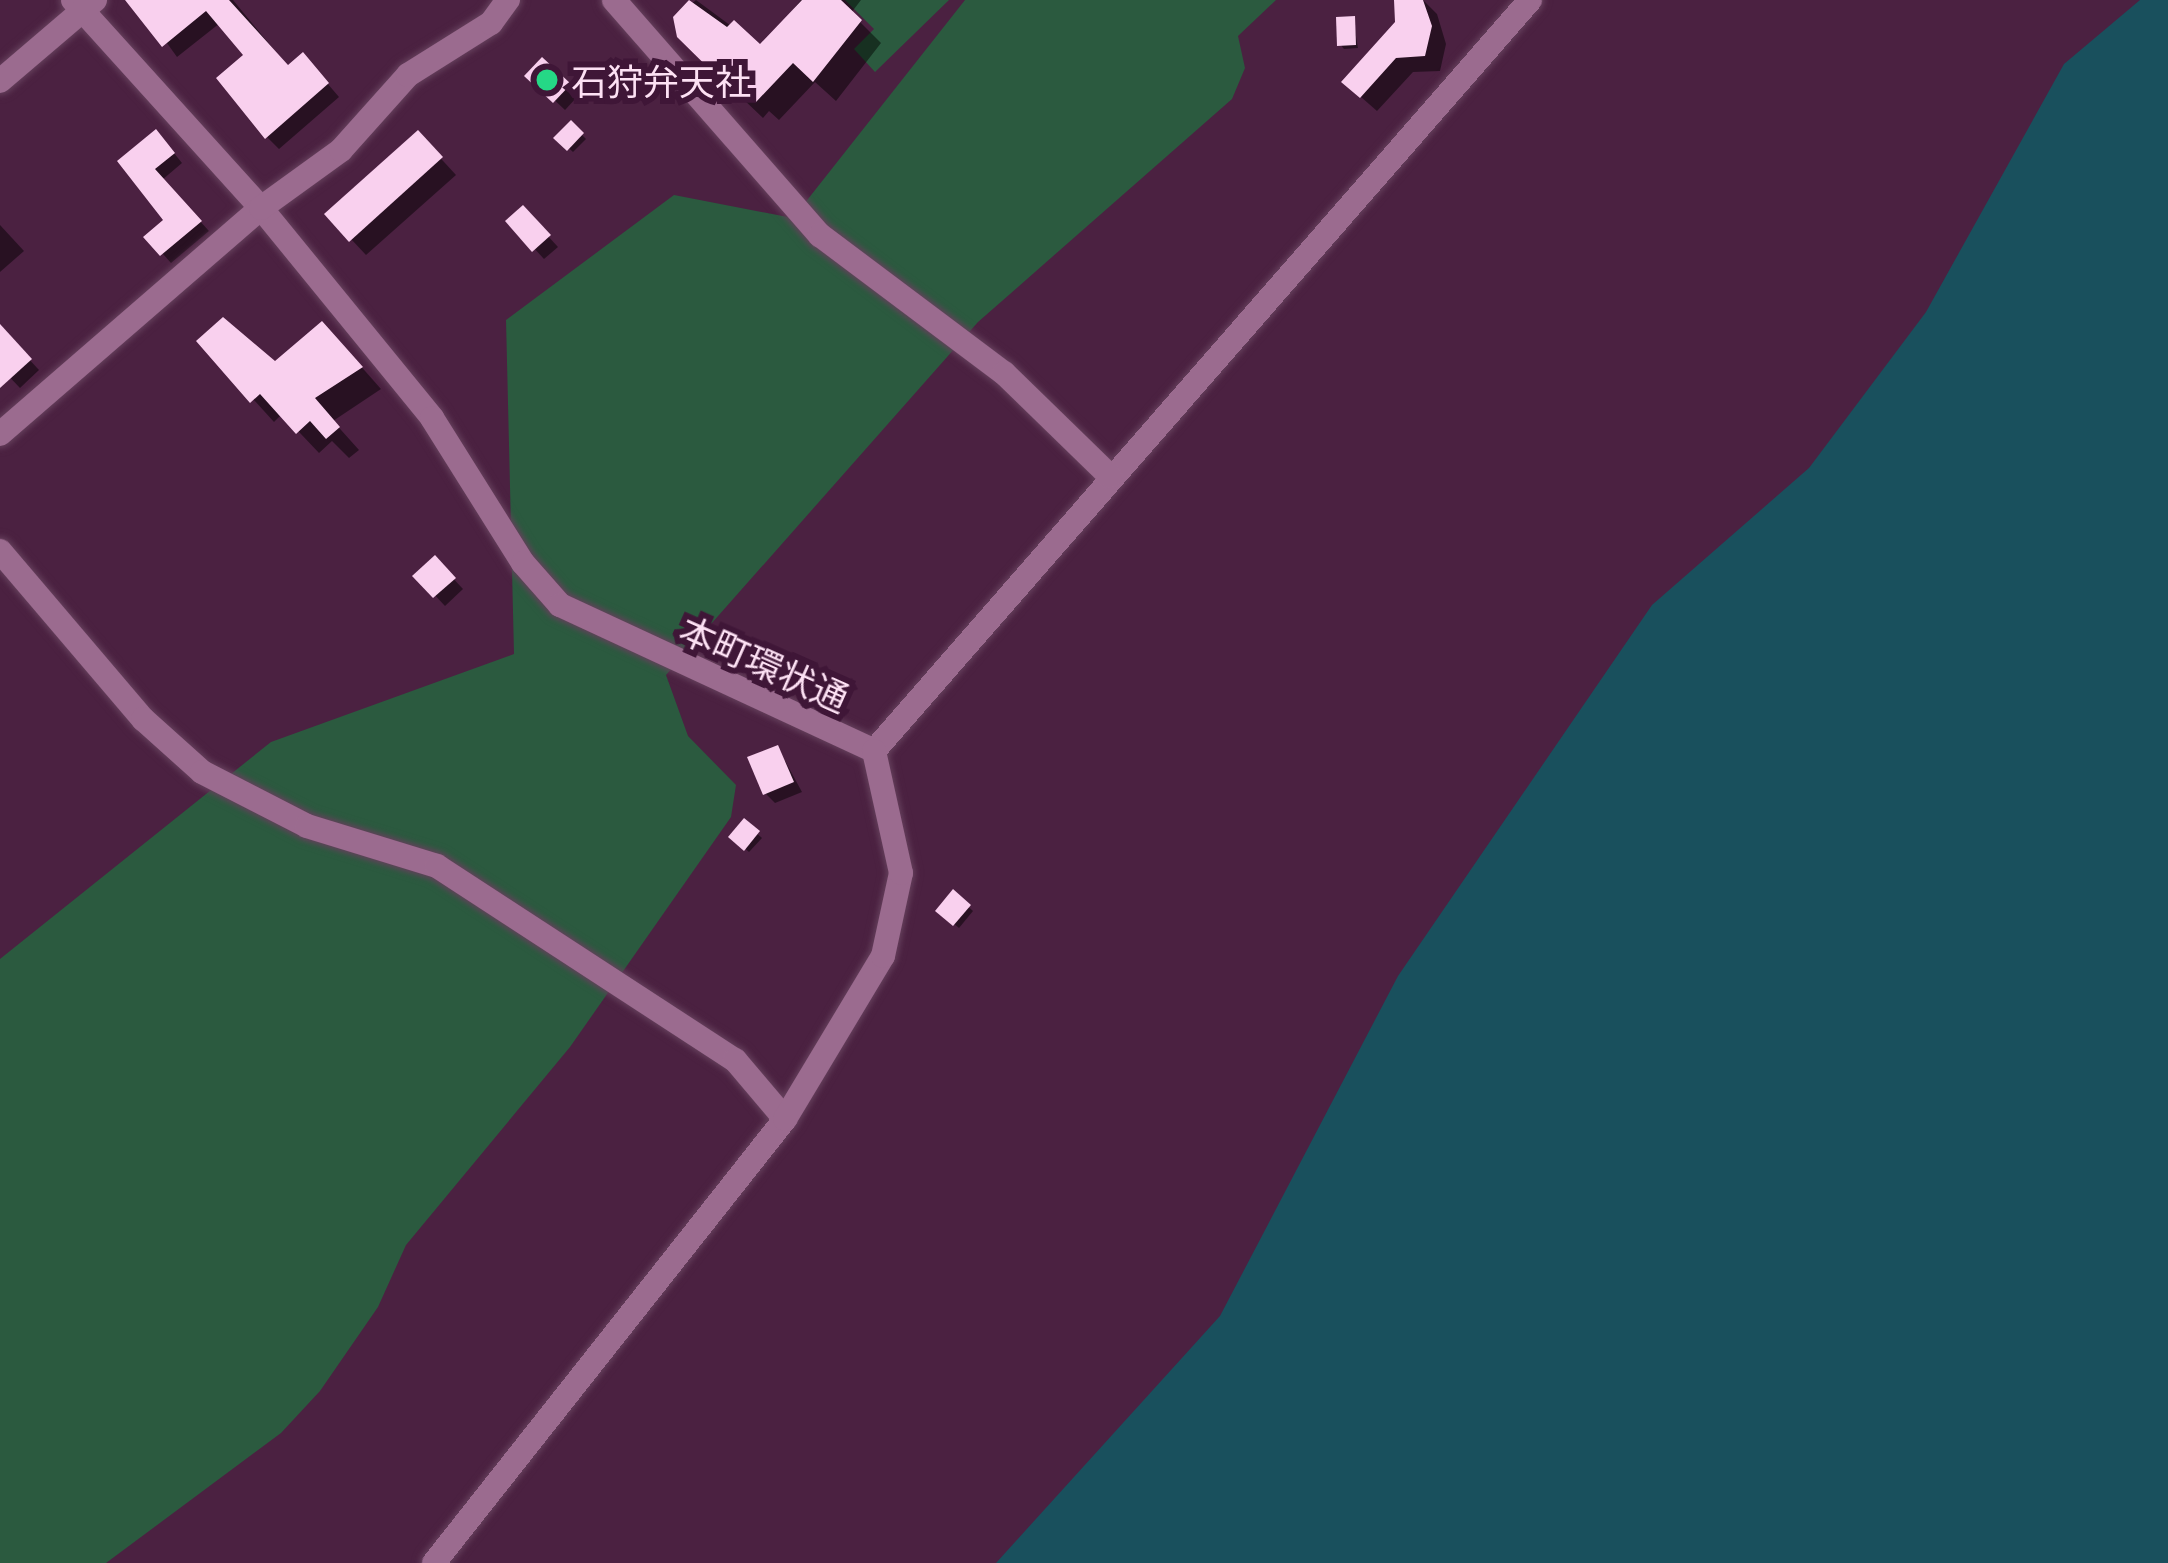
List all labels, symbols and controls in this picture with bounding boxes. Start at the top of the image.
place label: 石狩弁天社 [571,58,751,102]
marker: 石狩弁天社 [534,67,560,93]
street label: 本町環状通 [674,606,856,718]

